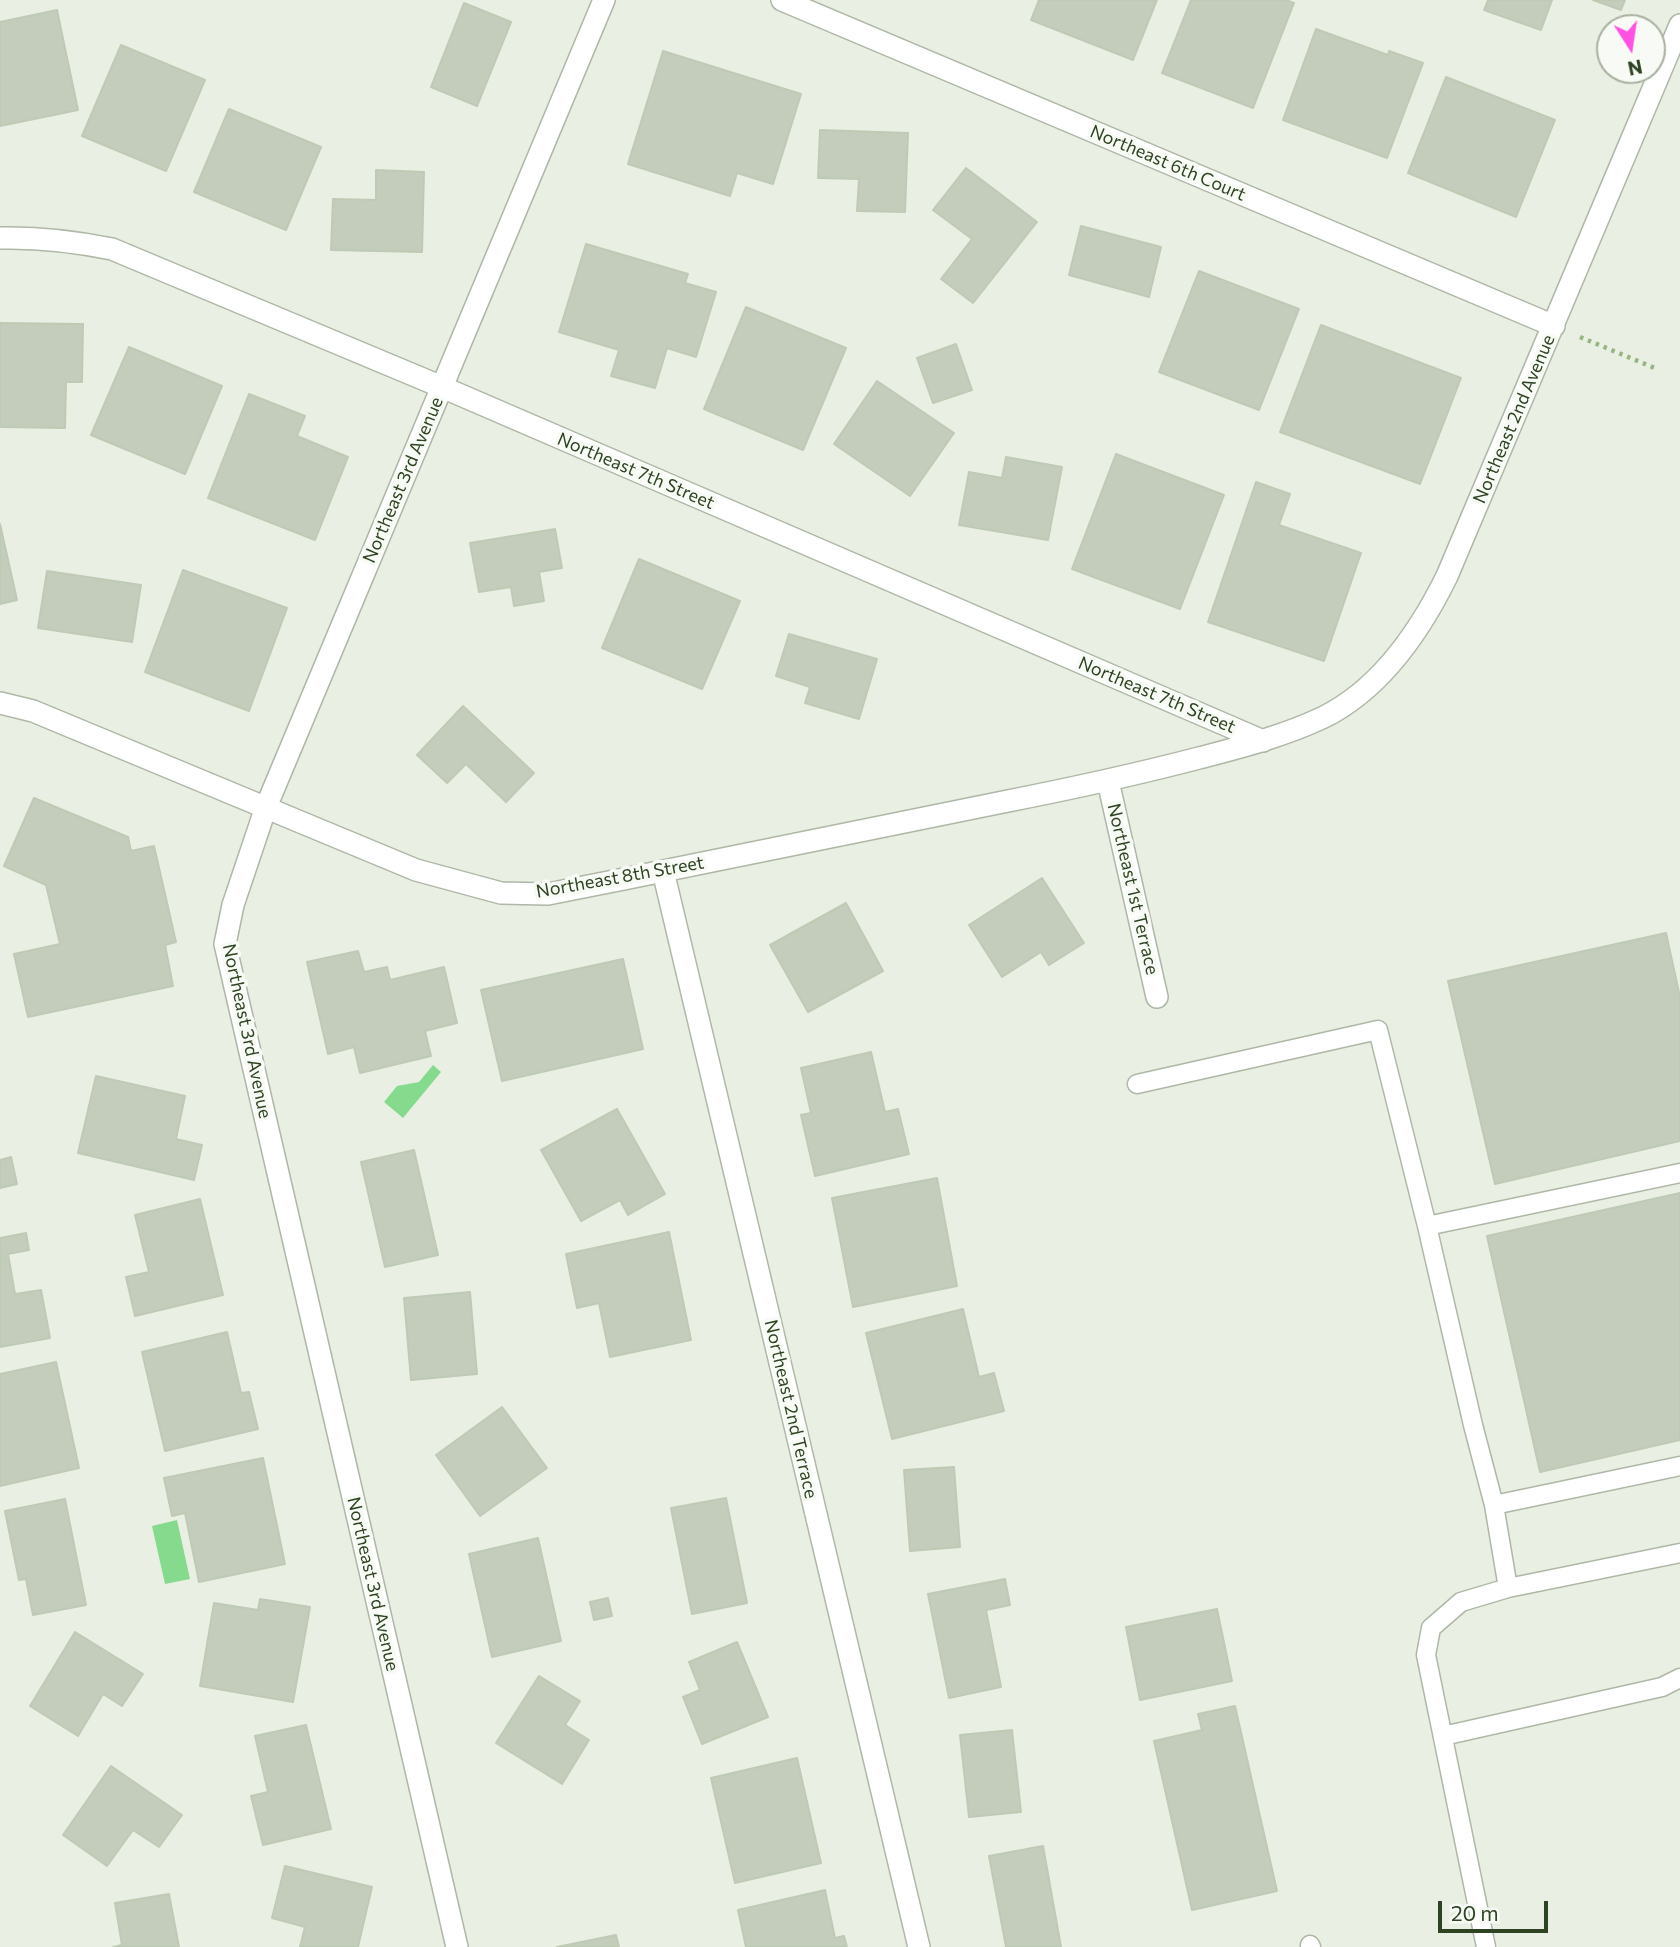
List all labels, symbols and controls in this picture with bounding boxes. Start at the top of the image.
north arrow [1596,14,1666,84]
text: N [1626,55,1644,81]
street label: Northeast 6th Court [1087,120,1249,206]
street label: Northeast 2nd Avenue [1469,331,1559,507]
street label: Northeast 3rd Avenue [358,394,448,566]
street label: Northeast 7th Street [554,428,718,514]
street label: Northeast 7th Street [1075,652,1239,738]
street label: Northeast 1st Terrace [1103,801,1163,977]
street label: Northeast 8th Street [534,852,706,902]
street label: Northeast 3rd Avenue [218,942,276,1120]
street label: Northeast 2nd Terrace [760,1317,822,1501]
street label: Northeast 3rd Avenue [342,1495,404,1673]
scale bar [1442,1888,1552,1932]
text: 20 m [1451,1900,1499,1925]

